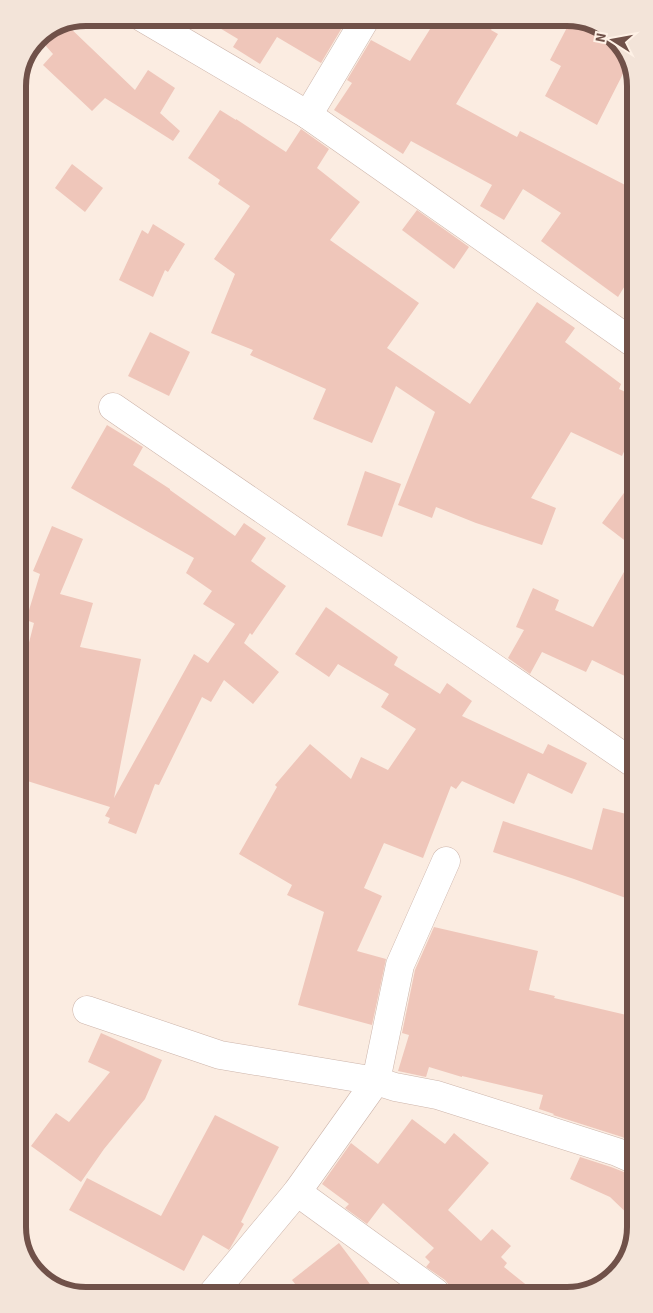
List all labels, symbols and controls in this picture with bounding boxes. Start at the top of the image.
north arrow [588,15,638,65]
text: N [591,31,612,44]

